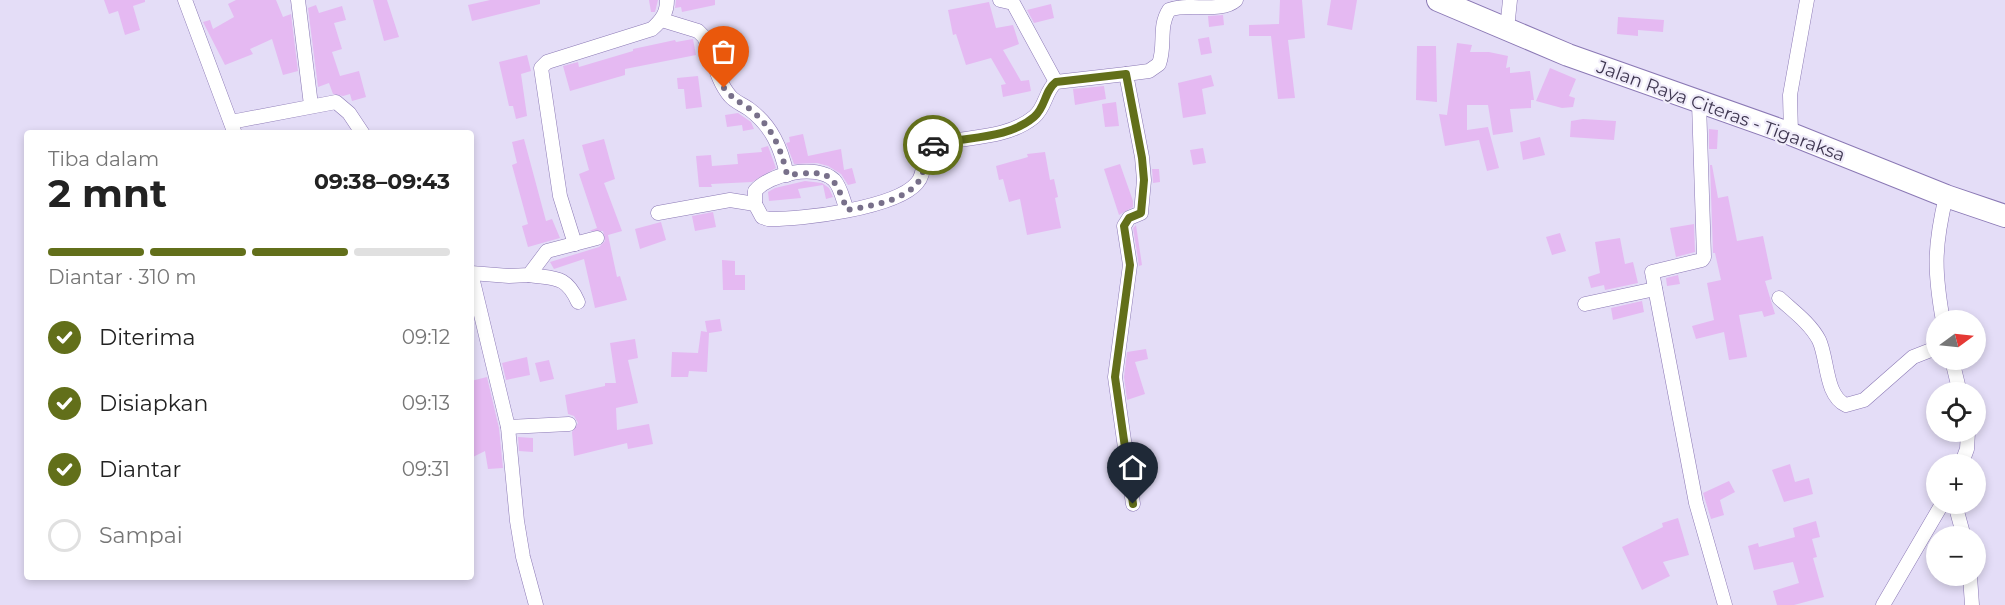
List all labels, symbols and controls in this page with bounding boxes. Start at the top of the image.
pin [698,26,749,88]
icon: bag [707,35,740,68]
street label: Jalan Raya Citeras - Tigaraksa [1593,55,1848,166]
courier [903,115,963,175]
icon: car [917,129,950,162]
text: Tiba dalam [48,147,159,171]
text: 09:38–09:43 [314,168,450,195]
text: 2 mnt [48,169,167,217]
text: Diantar · 310 m [48,265,196,289]
north arrow [1926,310,1986,370]
map controls [1926,310,1986,586]
icon: check [48,321,81,354]
text: Diterima [99,324,196,351]
text: 09:12 [402,325,450,349]
button: locate [1926,382,1986,442]
icon: check [48,387,81,420]
text: Disiapkan [99,390,208,417]
text: 09:13 [402,391,450,415]
pin [1107,442,1158,504]
icon: home [1116,451,1149,484]
icon: check [48,453,81,486]
button: + [1926,454,1986,514]
text: Diantar [99,456,181,483]
text: 09:31 [402,457,450,481]
text: Sampai [99,522,183,549]
button: − [1926,526,1986,586]

